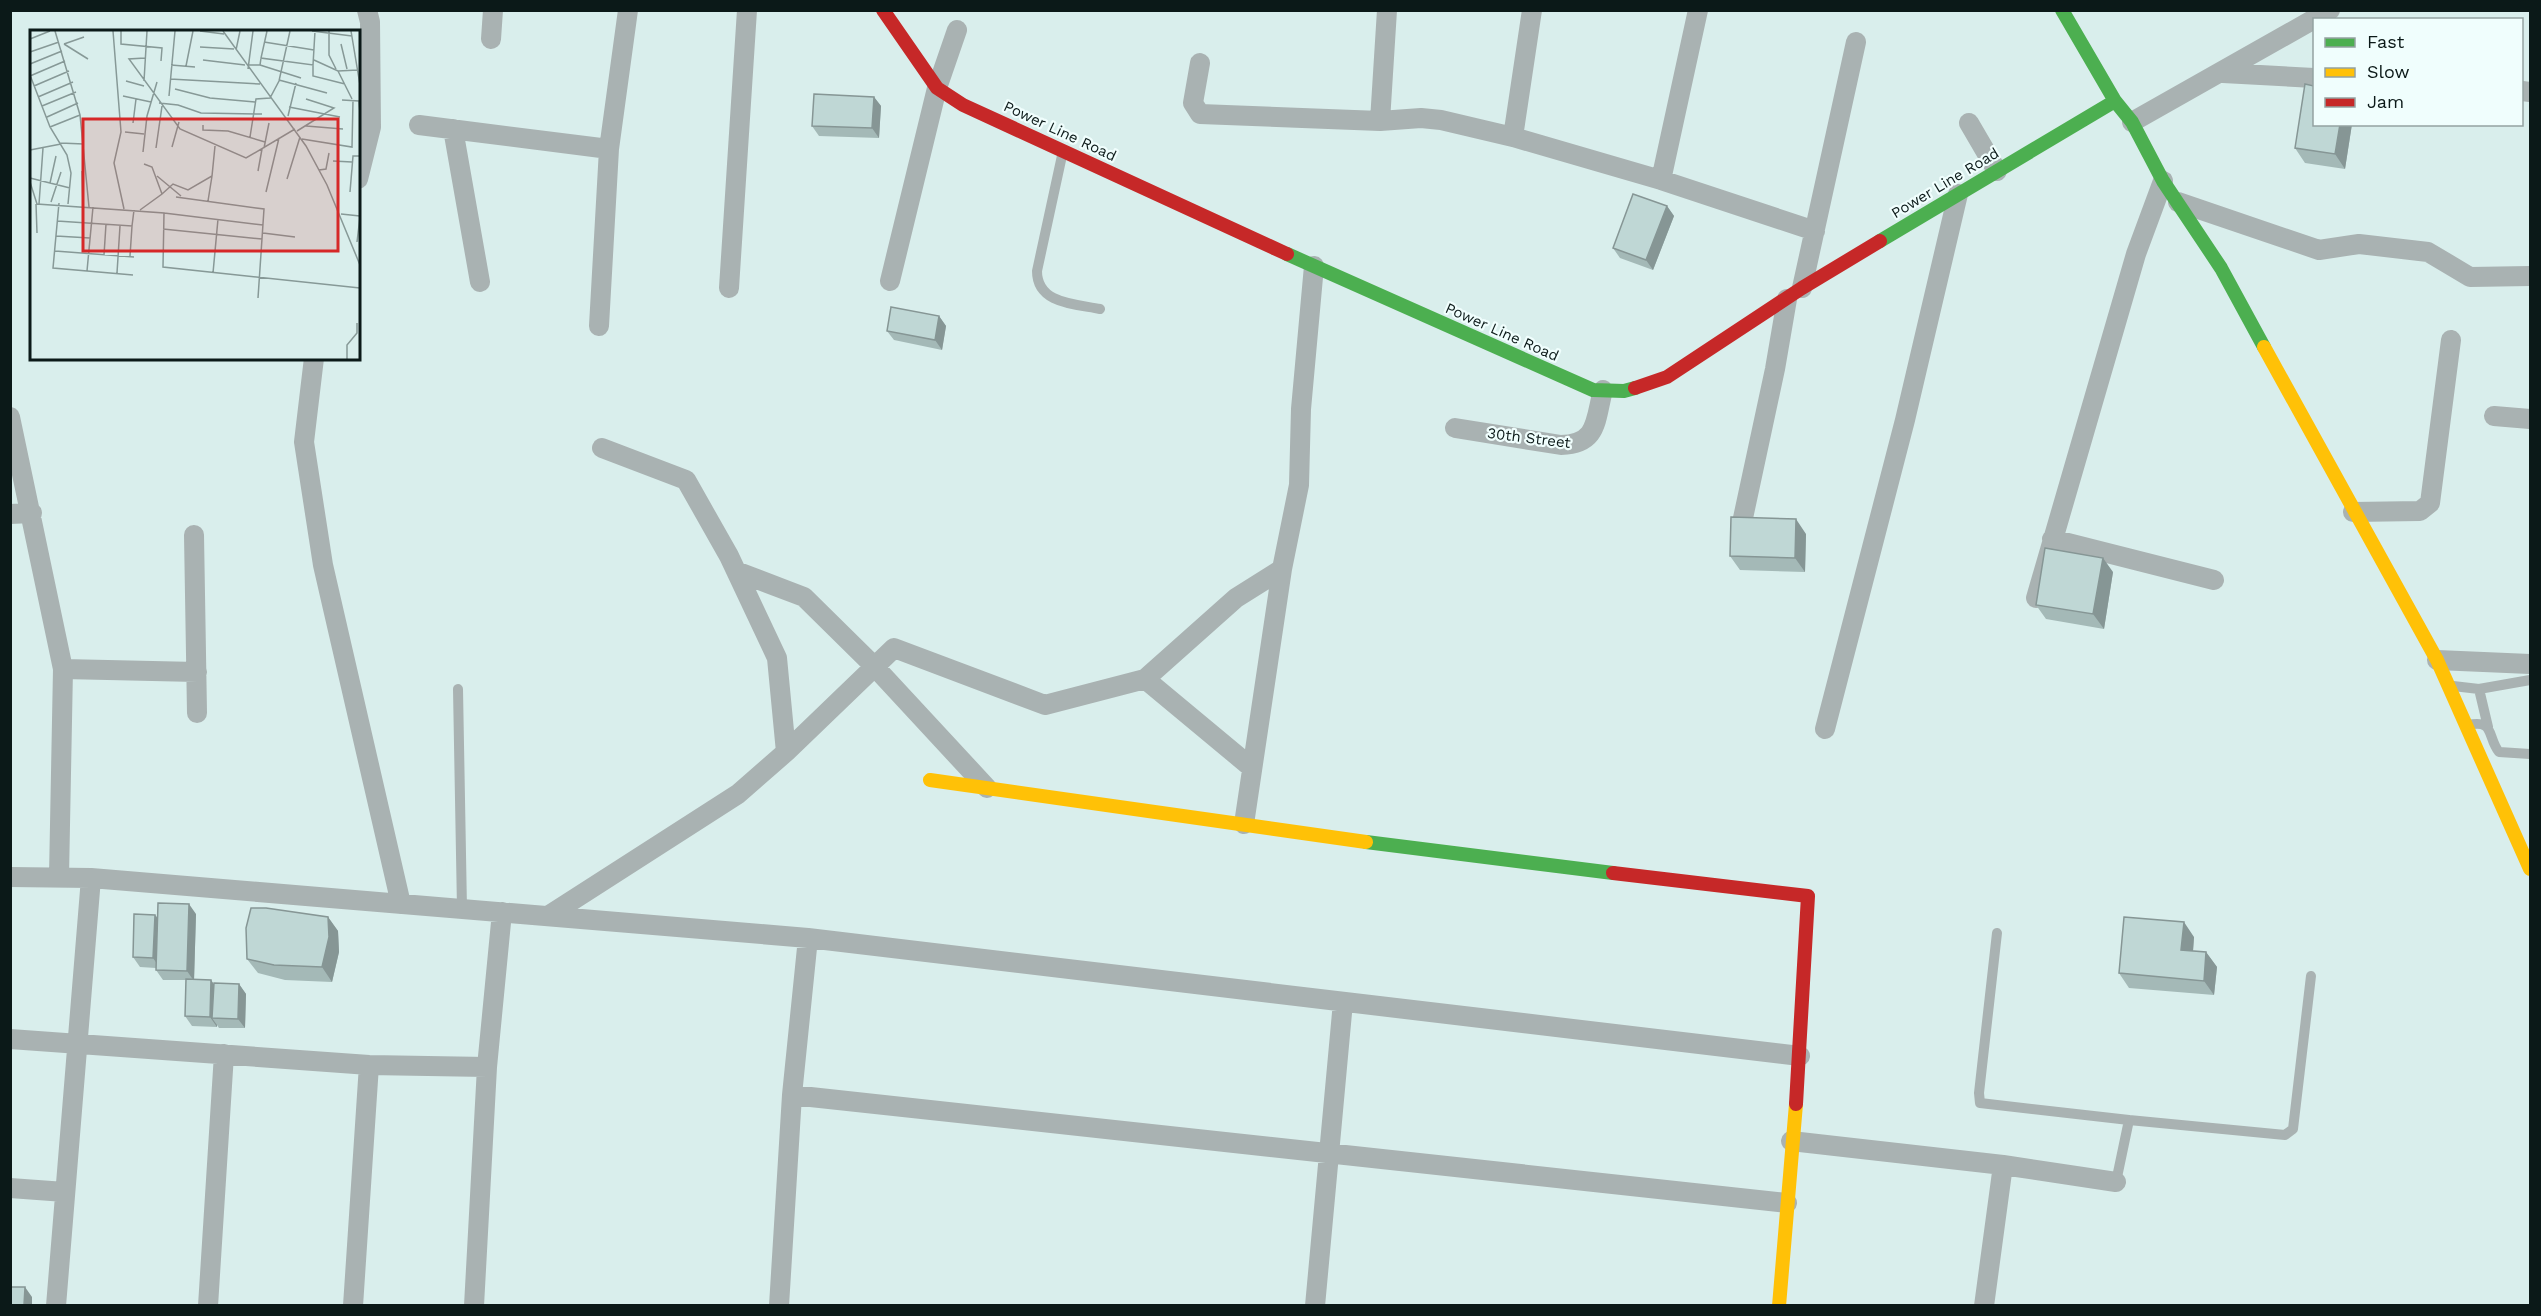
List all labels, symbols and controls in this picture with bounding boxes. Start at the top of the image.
legend [2313,18,2523,126]
inset map [30,30,360,360]
text: Fast [2367,31,2405,52]
text: Slow [2367,61,2410,82]
text: Jam [2367,91,2404,112]
street label: Power Line Road [1001,97,1119,165]
street label: Power Line Road [1888,144,2002,222]
street label: Power Line Road [1442,299,1562,365]
street label: 30th Street [1486,424,1572,452]

